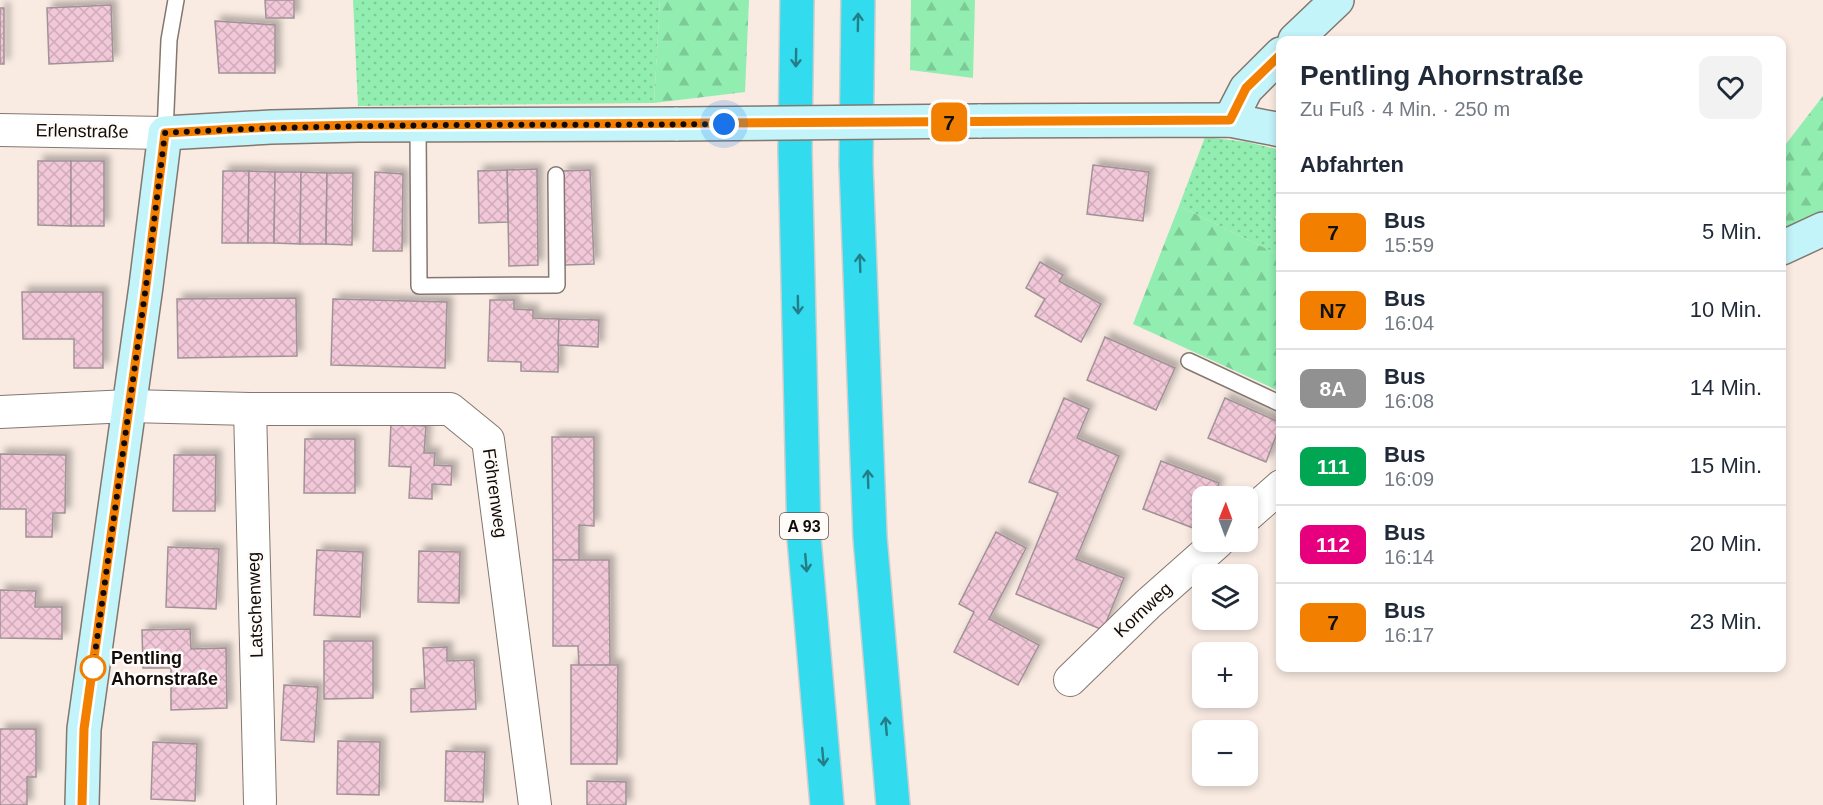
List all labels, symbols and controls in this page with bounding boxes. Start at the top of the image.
one-way arrow [852,12,864,32]
one-way arrow [790,48,802,68]
button: heart [1699,56,1762,119]
text: Pentling Ahornstraße [1300,60,1584,91]
text: Zu Fuß · 4 Min. · 250 m [1300,98,1510,120]
line badge: 7 [930,102,968,142]
your location [709,109,739,139]
text: 7 [943,111,955,134]
street label: Erlenstraße [35,120,129,142]
text: Abfahrten [1300,152,1404,177]
text: Bus [1384,208,1426,233]
text: 5 Min. [1702,219,1762,244]
text: 7 [1327,221,1339,244]
text: 15:59 [1384,234,1434,256]
one-way arrow [854,253,866,273]
text: Bus [1384,286,1426,311]
one-way arrow [793,295,804,315]
text: 10 Min. [1690,297,1762,322]
text: N7 [1320,299,1346,322]
text: 16:04 [1384,312,1434,334]
text: Bus [1384,364,1426,389]
text: 14 Min. [1690,375,1762,400]
text: 8A [1320,377,1346,400]
text: 16:08 [1384,390,1434,412]
text: Bus [1384,442,1426,467]
street label: Föhrenweg [479,447,511,539]
text: 15 Min. [1690,453,1762,478]
text: 111 [1317,455,1349,478]
text: 16:09 [1384,468,1434,490]
one-way arrow [863,469,874,489]
north arrow [1192,486,1258,552]
map controls [1192,486,1258,786]
road number: A 93 [780,513,828,539]
text: Bus [1384,520,1426,545]
text: 20 Min. [1690,531,1762,556]
text: 112 [1316,533,1350,556]
text: 16:14 [1384,546,1434,568]
street label: Latschenweg [243,552,267,658]
one-way arrow [801,553,812,573]
button: layers [1192,564,1258,630]
street label: Kornweg [1110,578,1176,642]
text: Bus [1384,598,1426,623]
text: 23 Min. [1690,609,1762,634]
text: 7 [1327,611,1339,634]
text: 16:17 [1384,624,1434,646]
button: + [1192,642,1258,708]
place label: Pentling Ahornstraße [111,648,218,689]
marker: Pentling Ahornstraße [80,655,106,681]
one-way arrow [880,716,891,736]
button: − [1192,720,1258,786]
one-way arrow [818,747,829,767]

